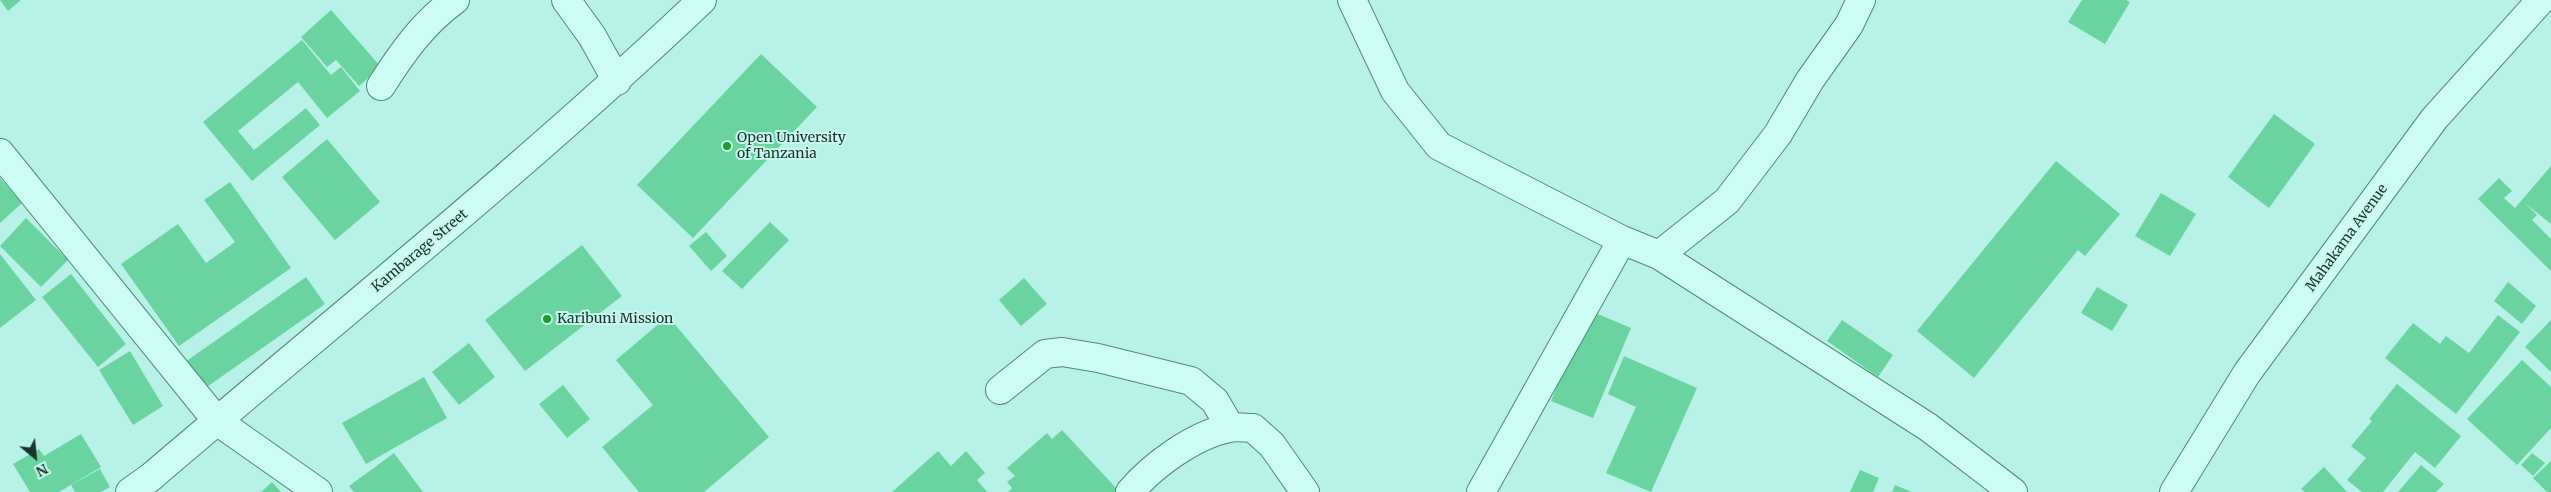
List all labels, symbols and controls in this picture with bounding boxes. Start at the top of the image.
place label: Open University of Tanzania [737,130,846,162]
marker: Open University of Tanzania [721,140,733,152]
street label: Mahakama Avenue [2303,181,2391,295]
street label: Kambarage Street [369,206,471,296]
place label: Karibuni Mission [557,311,673,327]
marker: Karibuni Mission [541,313,553,325]
north arrow [10,432,60,482]
text: N [33,460,51,481]

